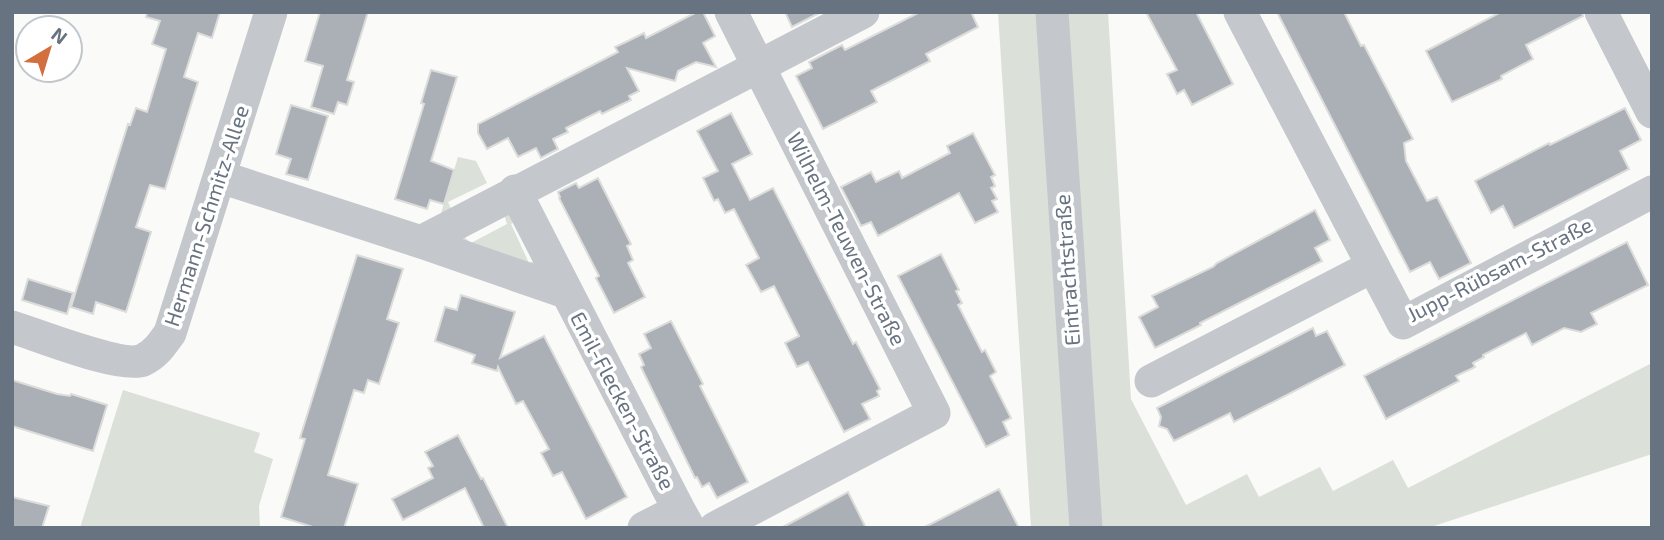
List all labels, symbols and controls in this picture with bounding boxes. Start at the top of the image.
north arrow [14,14,84,84]
text: N [47,22,72,48]
street label: Hermann-Schmitz-Allee [158,102,253,329]
street label: Wilhelm-Teuwen-Straße [783,128,912,349]
street label: Eintrachtstraße [1049,194,1084,347]
street label: Jupp-Rübsam-Straße [1402,211,1596,326]
street label: Emil-Flecken-Straße [566,307,681,494]

